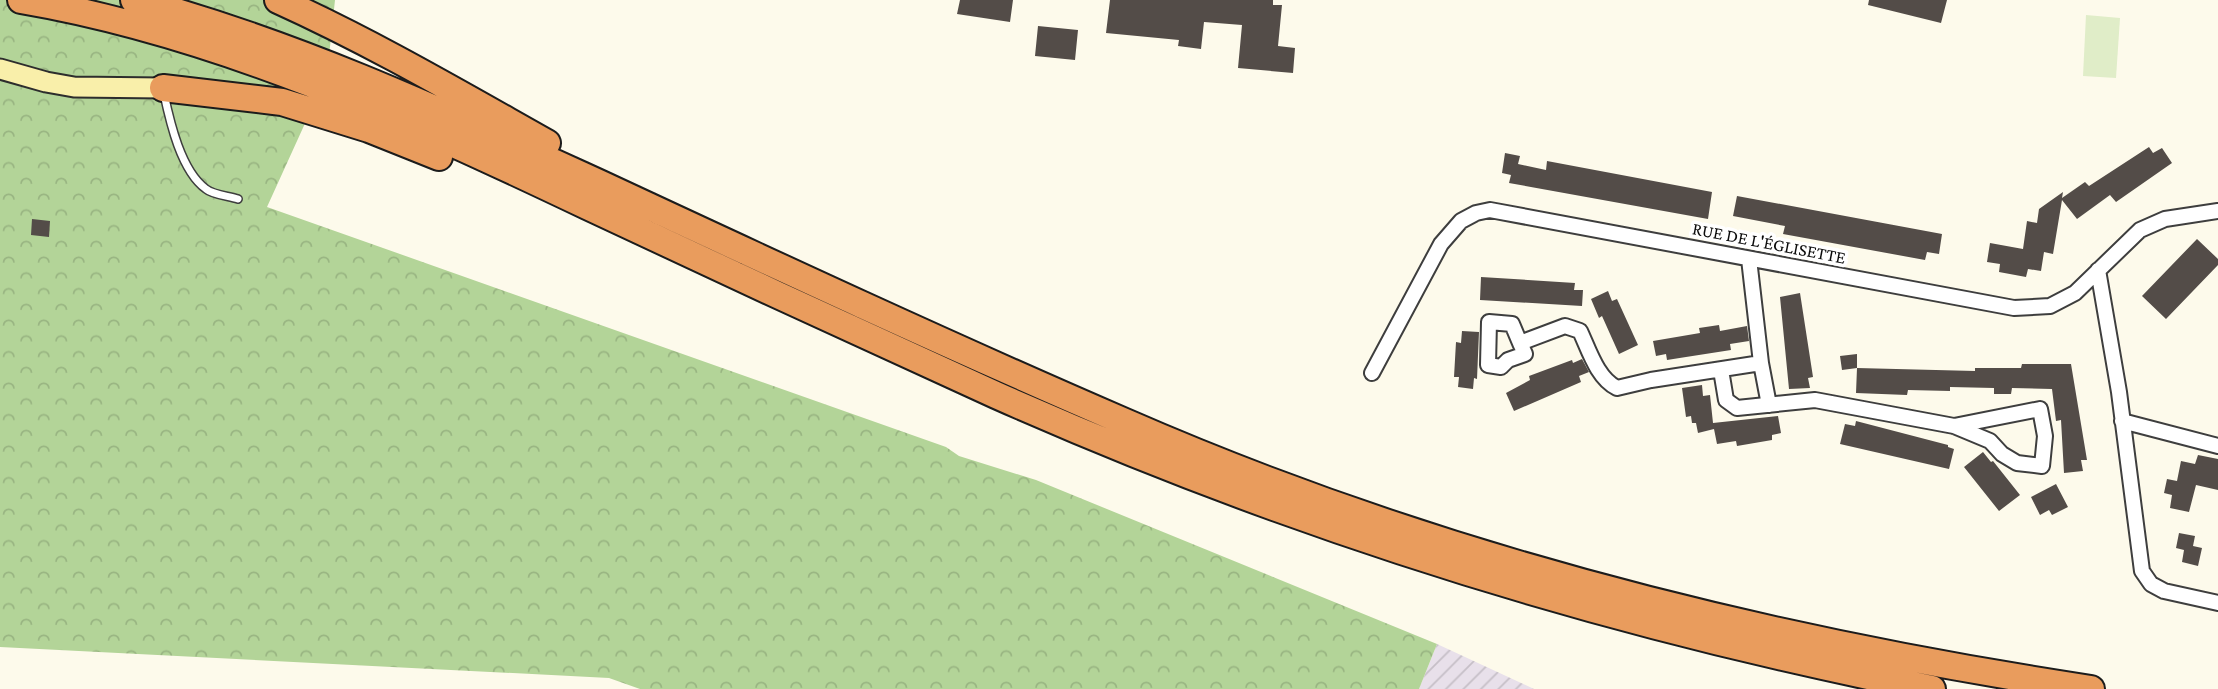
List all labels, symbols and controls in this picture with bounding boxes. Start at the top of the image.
street label: RUE DE L'ÉGLISETTE [1691,218,1848,268]

